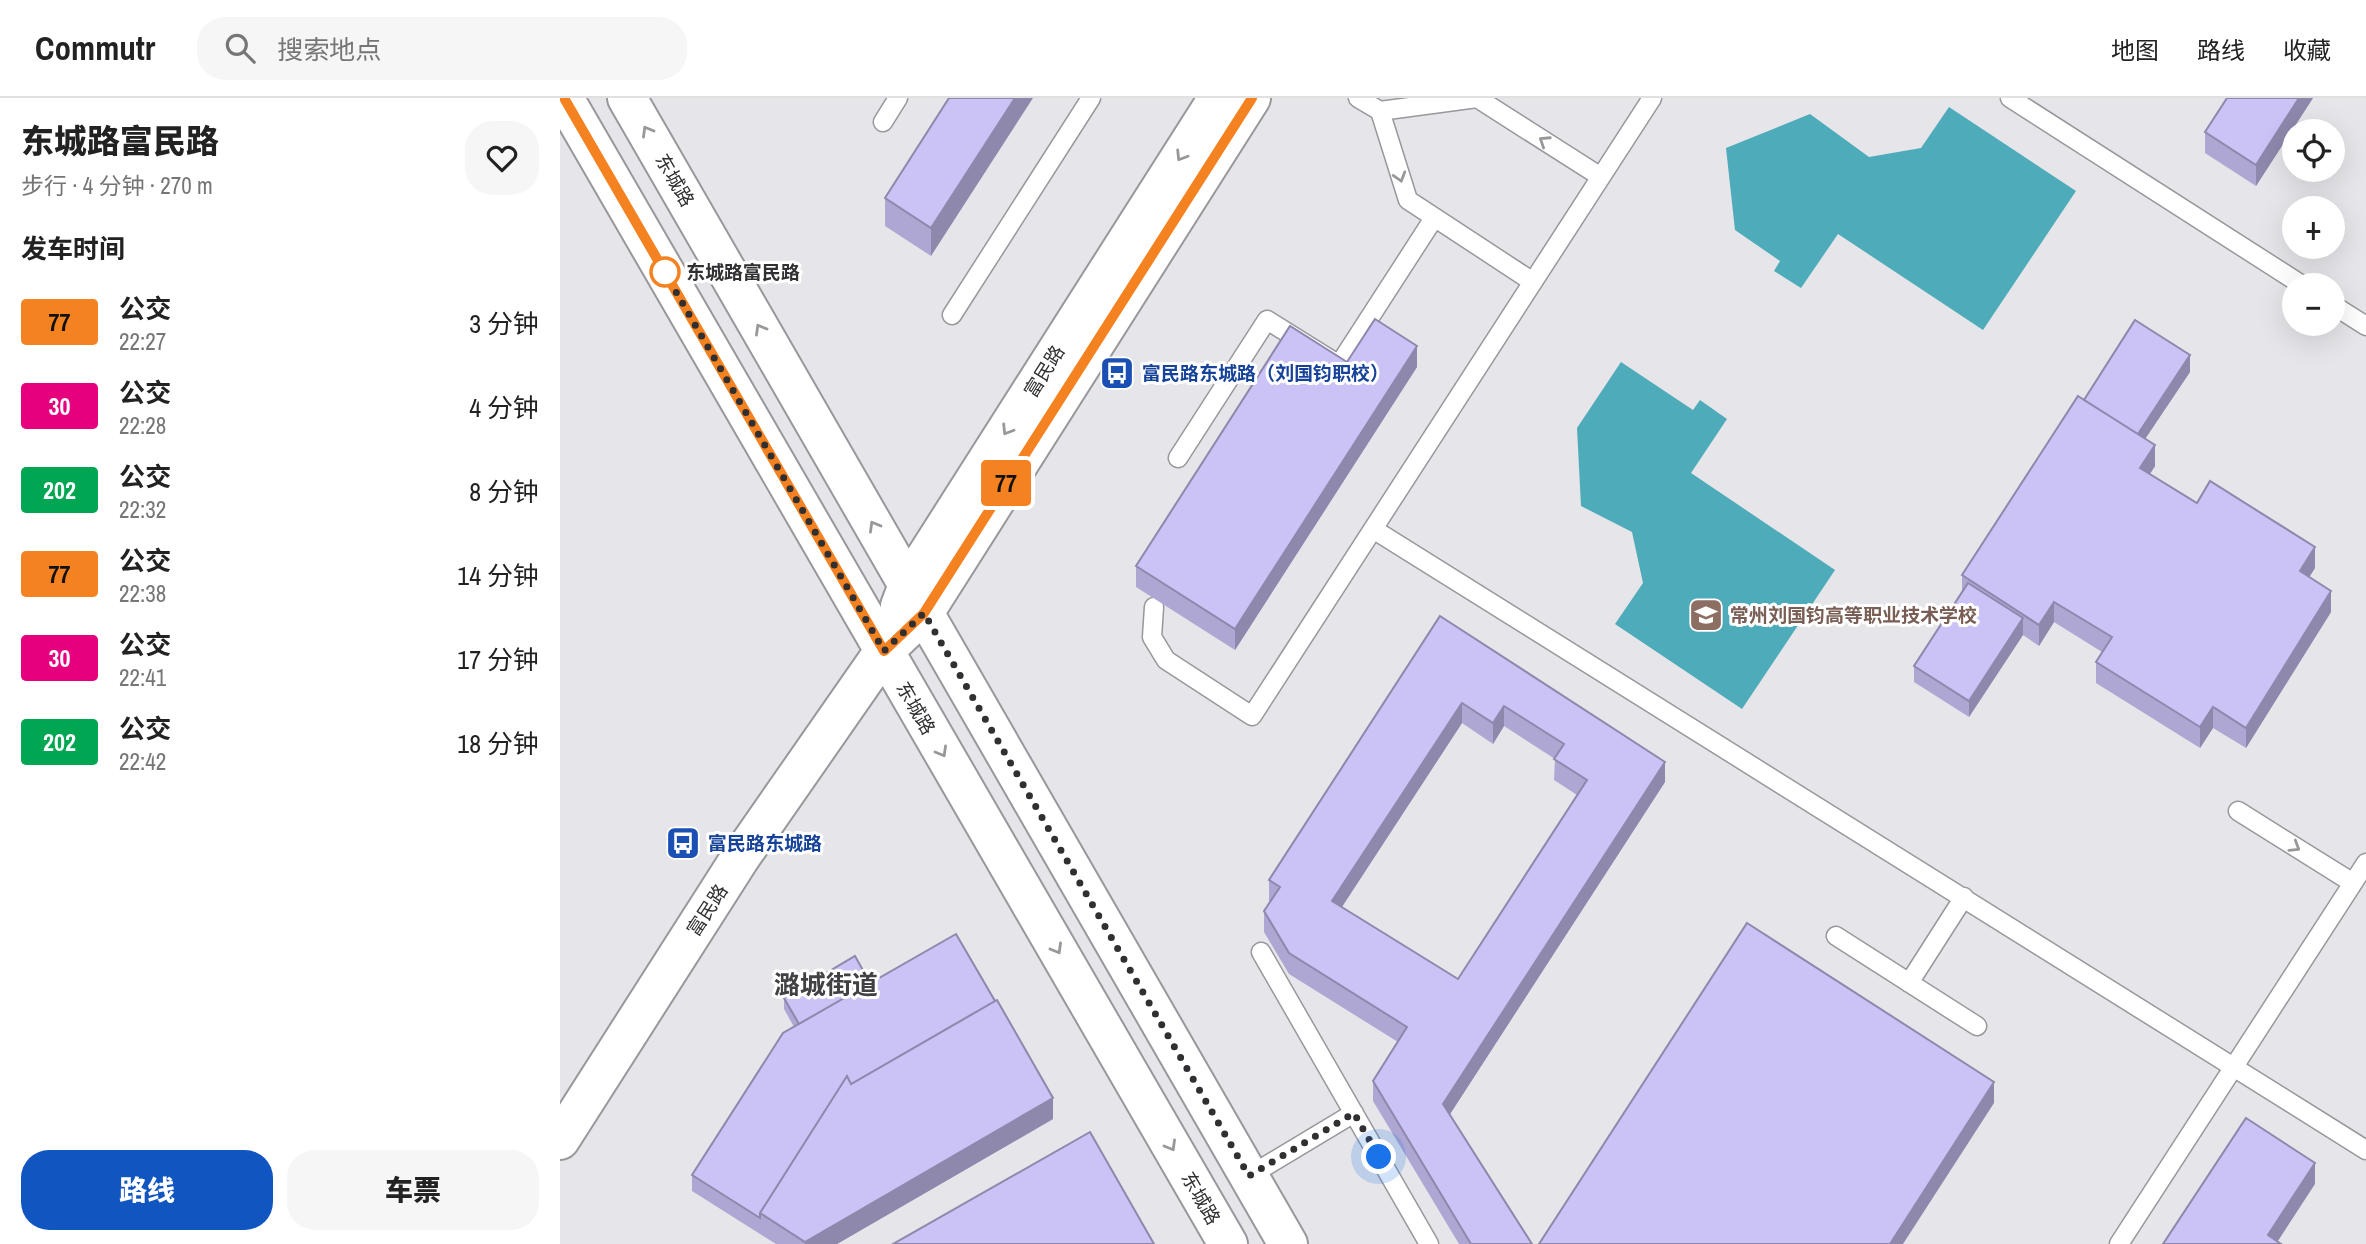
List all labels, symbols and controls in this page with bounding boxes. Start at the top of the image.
search box [197,17,687,80]
text: Commutr [35,26,155,70]
icon: search [221,29,259,67]
text: 搜索地点 [277,32,381,67]
text: 地图 [2111,34,2159,66]
text: 路线 [2197,34,2245,66]
text: 收藏 [2283,34,2331,66]
text: 东城路富民路 [21,119,219,163]
map controls [2282,119,2345,336]
button: locate [2282,119,2345,182]
button: heart [465,121,539,195]
one-way arrow [642,126,655,139]
one-way arrow [1538,136,1551,149]
one-way arrow [1177,148,1190,161]
street label: 东城路 [649,149,701,211]
text: 步行 · 4 分钟 · 270 m [21,170,213,201]
one-way arrow [1392,170,1407,182]
button: + [2282,196,2345,259]
text: 发车时间 [21,231,125,266]
marker: 东城路富民路 [650,257,680,287]
place label: 东城路富民路 [686,259,800,285]
button: − [2282,273,2345,336]
text: 公交 [119,291,171,326]
text: 77 [49,306,70,338]
text: 3 分钟 [469,306,539,341]
one-way arrow [756,323,769,336]
text: 22:27 [119,326,166,357]
street label: 富民路 [1018,340,1070,402]
bus stop icon: 富民路东城路（刘国钧职校） [1098,354,1136,392]
place label: 富民路东城路（刘国钧职校） [1142,360,1389,386]
text: 公交 [119,375,171,410]
text: 30 [49,390,70,422]
text: 4 分钟 [469,390,539,425]
text: 22:28 [119,410,166,441]
one-way arrow [1002,423,1015,436]
text: 公交 [119,459,171,494]
line badge: 77 [974,460,1038,506]
text: 77 [995,467,1017,499]
text: 202 [43,474,76,506]
text: 8 分钟 [469,474,539,509]
text: 22:32 [119,494,166,525]
one-way arrow [869,520,882,533]
text: 公交 [119,543,171,578]
text: 77 [49,558,70,590]
text: 14 分钟 [457,558,539,593]
text: 22:38 [119,578,166,609]
school or university icon: 常州刘国钧高等职业技术学校 [1687,596,1725,634]
place label: 常州刘国钧高等职业技术学校 [1730,602,1977,628]
text: 公交 [119,627,171,662]
text: 30 [49,642,70,674]
text: 17 分钟 [457,642,539,677]
text: 22:41 [119,662,166,693]
street label: 东城路 [890,677,942,739]
text: 公交 [119,711,171,746]
text: 202 [43,726,76,758]
text: 18 分钟 [457,726,539,761]
one-way arrow [934,745,947,758]
text: 22:42 [119,746,166,777]
bus stop icon: 富民路东城路 [664,824,702,862]
place label: 富民路东城路 [708,830,822,856]
one-way arrow [2288,839,2301,852]
street label: 富民路 [681,879,733,941]
one-way arrow [1048,942,1061,955]
district label: 潞城街道 [774,967,878,1002]
one-way arrow [1163,1139,1176,1151]
your location [1361,1139,1396,1174]
button: 路线 [21,1150,273,1230]
button: 车票 [287,1150,539,1230]
street label: 东城路 [1175,1167,1227,1229]

